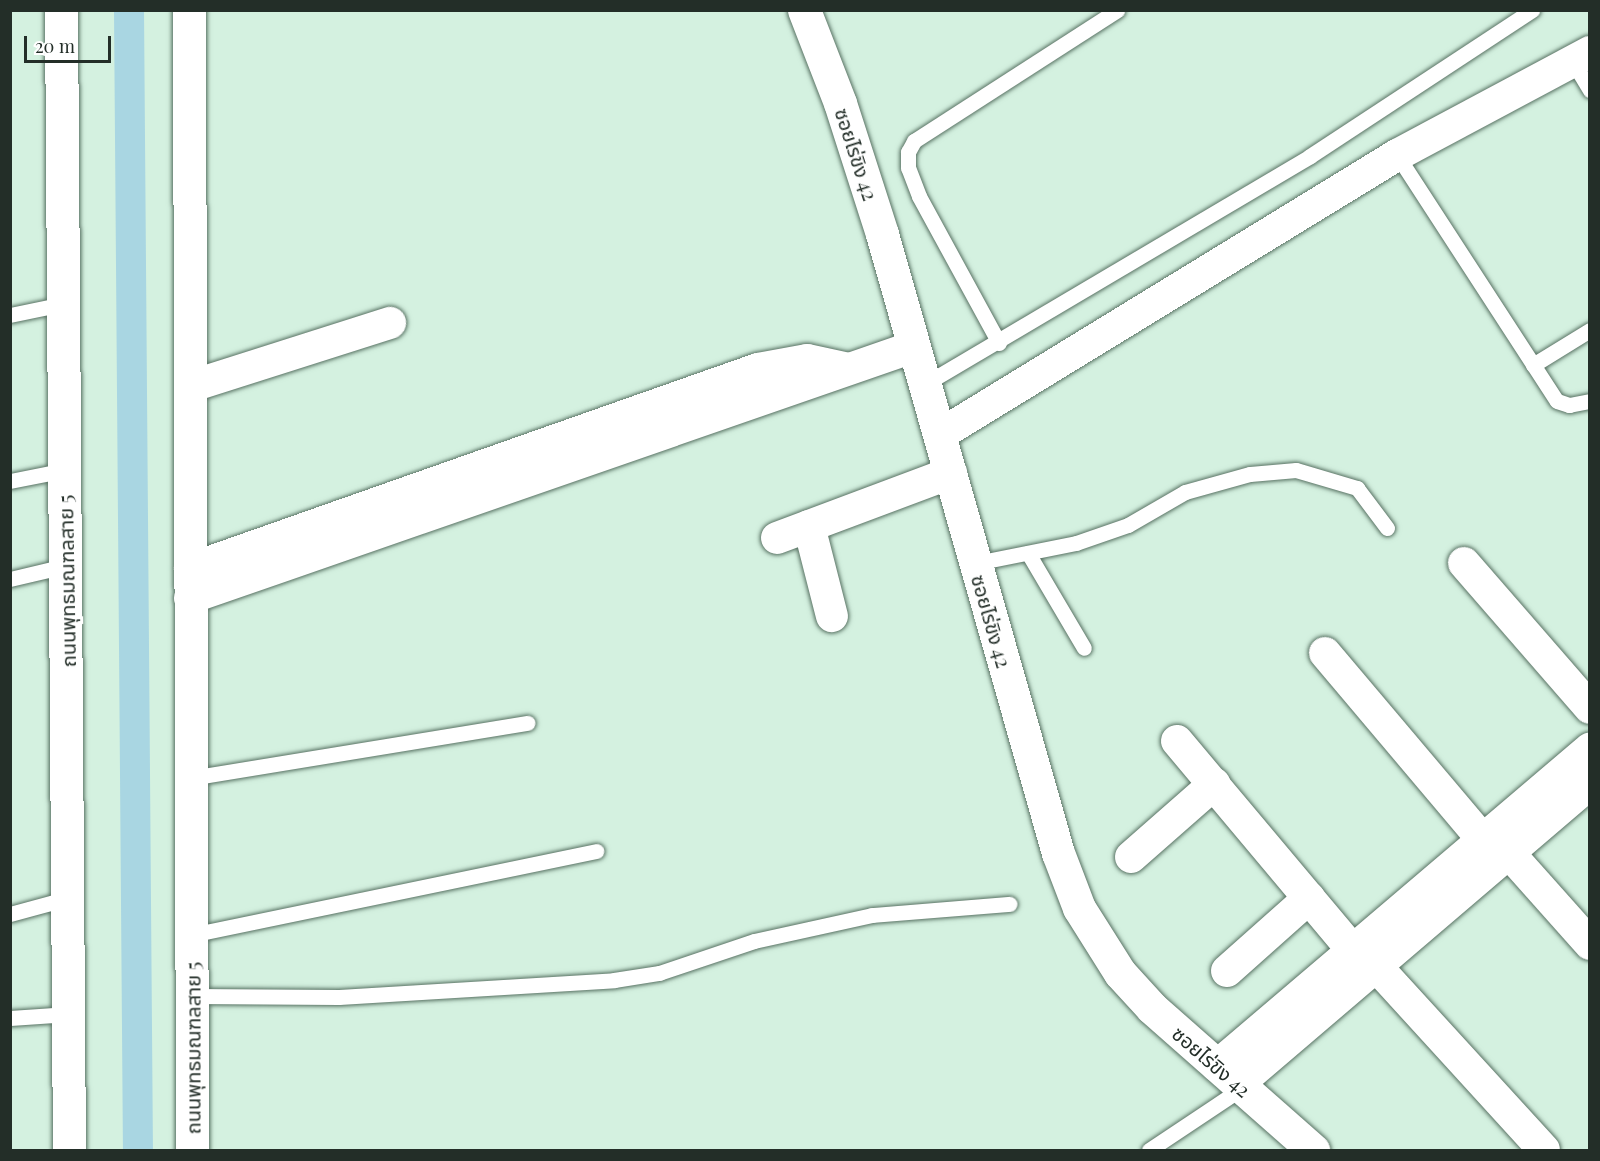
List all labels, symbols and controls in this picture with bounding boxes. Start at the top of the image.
scale bar [27,24,114,62]
text: 20 m [35,34,75,58]
street label: ซอยไร่ขิง 42 [831,105,883,203]
street label: ถนนพุทธมณฑลสาย 5 [52,494,80,668]
street label: ซอยไร่ขิง 42 [967,571,1017,671]
street label: ถนนพุทธมณฑลสาย 5 [180,962,204,1134]
street label: ซอยไร่ขิง 42 [1168,1020,1256,1102]

